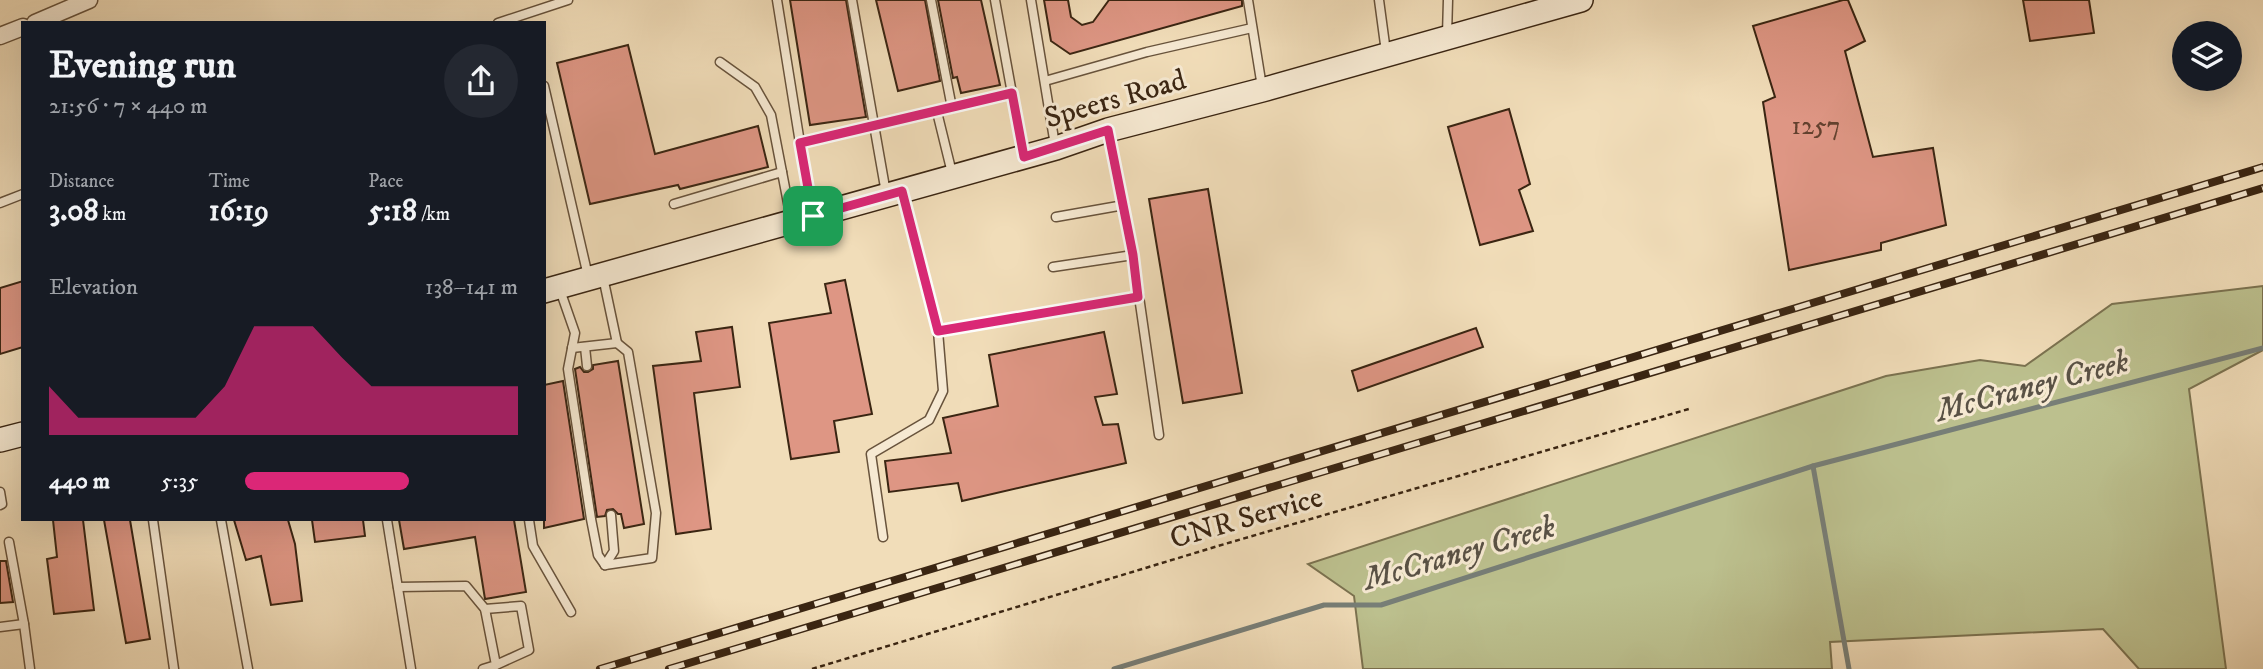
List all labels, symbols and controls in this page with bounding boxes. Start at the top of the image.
map controls [2172,21,2242,91]
button: layers [2172,21,2242,91]
text: Evening run [49,42,236,90]
button: share [444,44,518,118]
street label: Speers Road [1040,62,1190,137]
text: 21:56 · 7 × 440 m [49,92,208,121]
house number: 1257 [1792,110,1840,143]
text: Distance [49,170,114,193]
text: Time [209,170,250,193]
text: Pace [368,170,403,193]
pin [783,186,843,246]
text: 3.08 [49,193,98,230]
text: 16:19 [209,193,269,230]
text: 5:18 [368,193,417,230]
icon: arrive [794,197,832,235]
text: km [98,203,126,226]
text: /km [417,203,450,226]
text: Elevation [49,273,138,302]
text: 138–141 m [425,273,518,302]
water label: McCraney Creek [1930,342,2134,432]
text: 440 m [49,467,110,496]
text: 5:35 [161,467,198,496]
street label: CNR Service [1166,479,1327,558]
water label: McCraney Creek [1357,507,1561,601]

